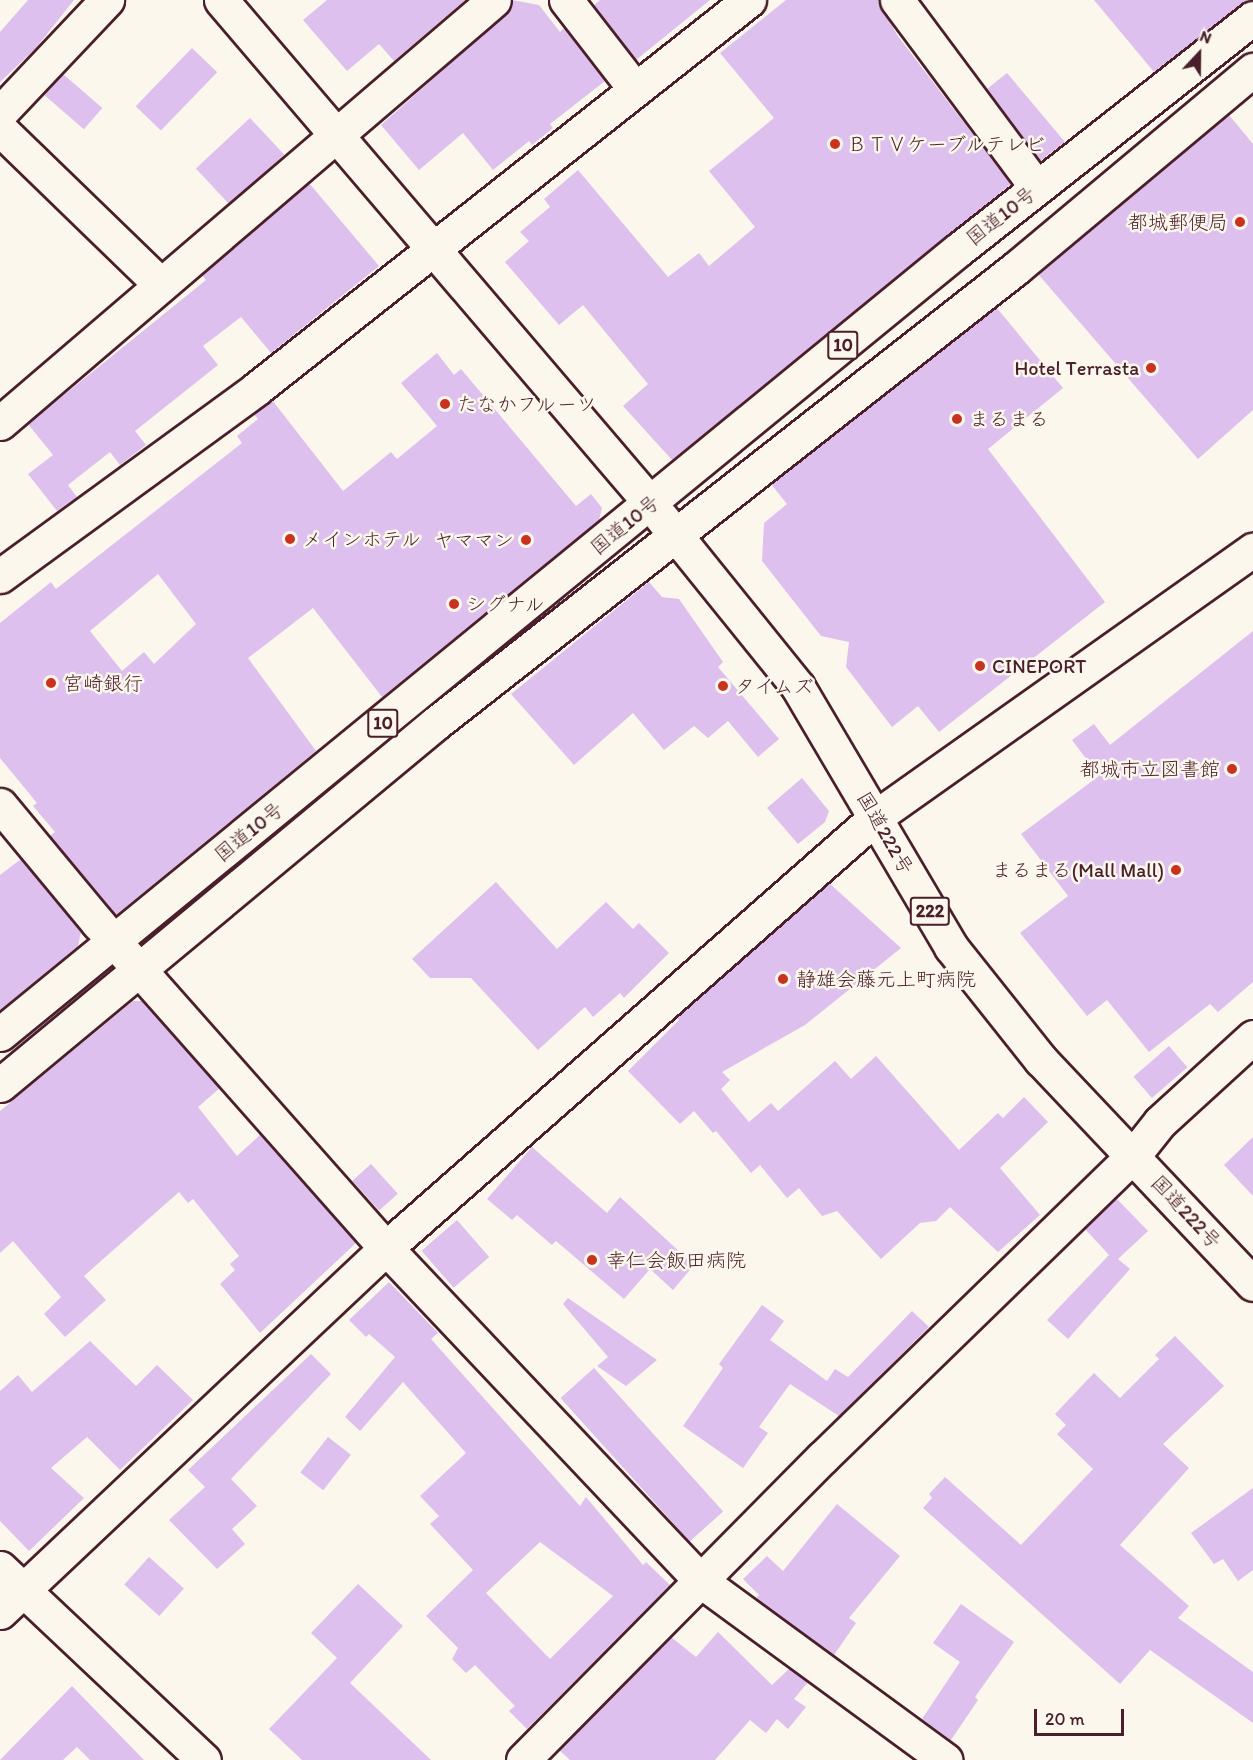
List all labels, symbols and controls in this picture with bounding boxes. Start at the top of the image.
north arrow [1169,24,1229,84]
text: N [1197,26,1215,48]
place label: ＢＴＶケーブルテレビ [847,132,1047,156]
marker: ＢＴＶケーブルテレビ [828,137,842,151]
street label: 国道10号 [961,181,1041,251]
place label: 都城郵便局 [1128,210,1228,234]
marker: 都城郵便局 [1233,215,1247,229]
road number: 10 [826,330,860,360]
place label: Hotel Terrasta [1017,356,1139,380]
marker: Hotel Terrasta [1144,361,1158,375]
place label: たなかフルーツ [457,392,598,416]
marker: たなかフルーツ [438,397,452,411]
place label: まるまる [969,407,1049,431]
marker: まるまる [950,412,964,426]
street label: 国道10号 [586,490,664,560]
place label: メインホテル [302,527,422,551]
place label: ヤママン [434,528,514,552]
marker: メインホテル [283,532,297,546]
marker: ヤママン [519,533,533,547]
place label: シグナル [466,592,546,616]
marker: シグナル [447,597,461,611]
place label: CINEPORT [992,654,1086,678]
marker: CINEPORT [973,659,987,673]
place label: 宮崎銀行 [63,671,143,695]
place label: タイムズ [735,674,815,698]
marker: 宮崎銀行 [44,676,58,690]
marker: タイムズ [716,679,730,693]
road number: 10 [366,708,400,738]
place label: 都城市立図書館 [1080,757,1220,781]
marker: 都城市立図書館 [1225,762,1239,776]
street label: 国道222号 [852,787,918,879]
street label: 国道10号 [210,797,288,867]
place label: まるまる(Mall Mall) [992,858,1164,882]
marker: まるまる(Mall Mall) [1169,863,1183,877]
road number: 222 [909,896,951,926]
place label: 静雄会藤元上町病院 [796,967,976,991]
marker: 静雄会藤元上町病院 [774,970,792,988]
street label: 国道222号 [1146,1170,1226,1254]
place label: 幸仁会飯田病院 [606,1248,746,1272]
marker: 幸仁会飯田病院 [583,1251,601,1269]
scale bar [1037,1697,1127,1735]
text: 20 m [1045,1708,1085,1730]

